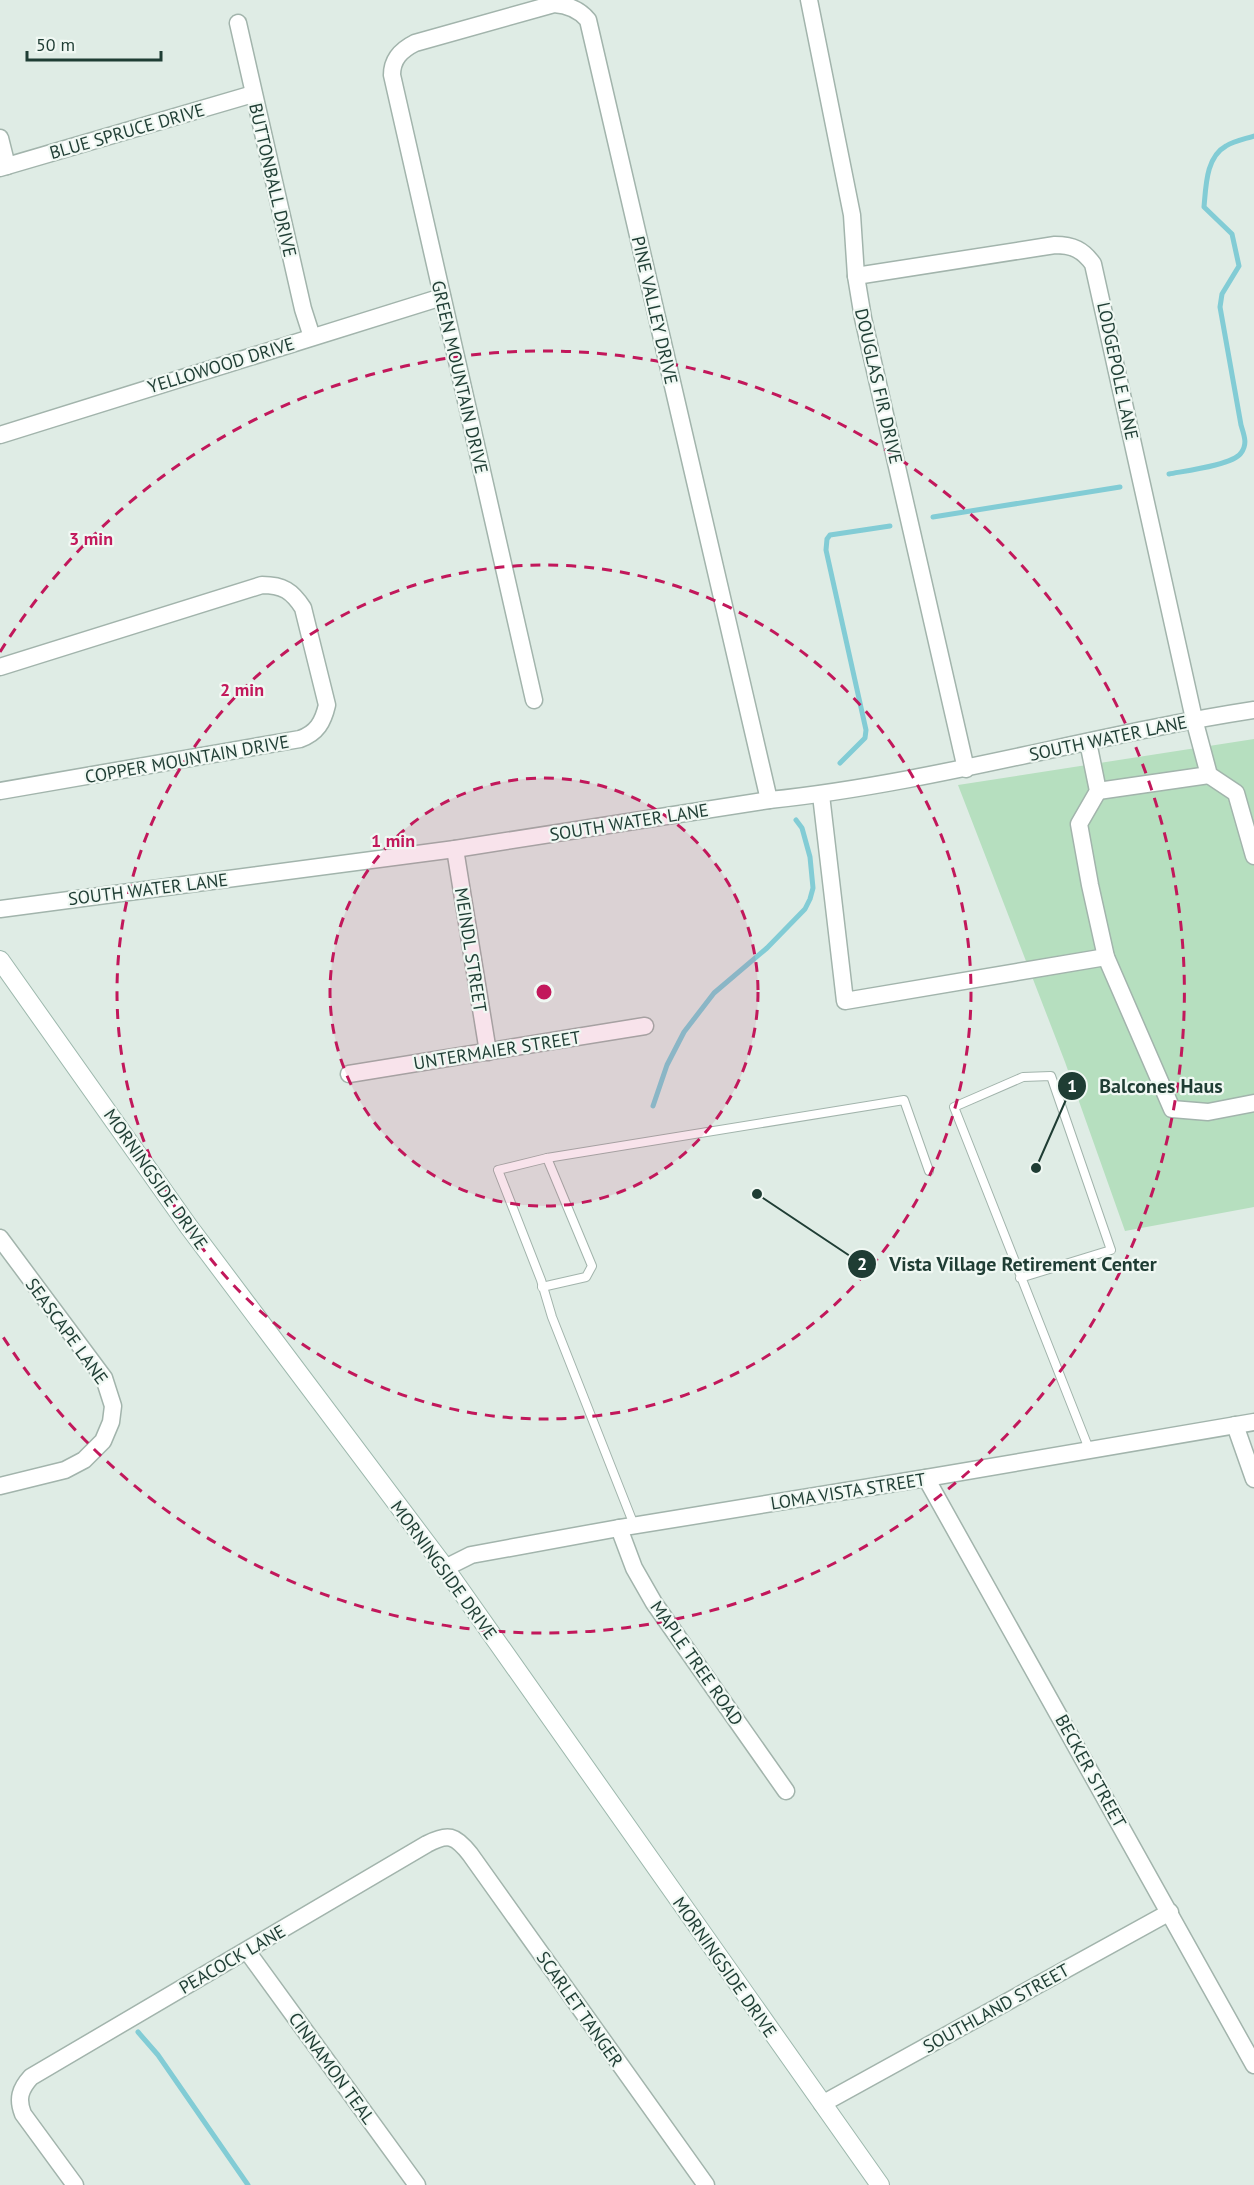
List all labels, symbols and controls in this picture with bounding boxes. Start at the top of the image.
scale bar [27,24,160,62]
text: 50 m [36,33,75,56]
street label: BLUE SPRUCE DRIVE [47,98,207,164]
street label: BUTTONBALL DRIVE [244,101,302,259]
street label: PINE VALLEY DRIVE [627,234,683,386]
street label: GREEN MOUNTAIN DRIVE [427,278,493,476]
street label: LODGEPOLE LANE [1092,300,1144,442]
street label: DOUGLAS FIR DRIVE [850,306,908,466]
street label: YELLOWOOD DRIVE [145,332,297,398]
text: 3 min [69,527,113,550]
text: 2 min [220,678,264,701]
street label: SOUTH WATER LANE [1027,710,1189,766]
street label: COPPER MOUNTAIN DRIVE [83,730,291,788]
street label: SOUTH WATER LANE [548,798,710,846]
text: 1 min [371,829,415,852]
street label: SOUTH WATER LANE [67,868,229,910]
street label: MEINDL STREET [450,886,492,1014]
centre of rings [534,982,554,1002]
street label: UNTERMAIER STREET [412,1025,582,1075]
callout: Balcones Haus [1057,1067,1235,1105]
text: Balcones Haus [1099,1073,1223,1099]
text: 1 [1067,1074,1077,1097]
street label: MORNINGSIDE DRIVE [99,1104,213,1254]
callout: Vista Village Retirement Center [847,1245,1169,1283]
text: Vista Village Retirement Center [888,1251,1157,1277]
text: 2 [857,1252,867,1275]
street label: SEASCAPE LANE [21,1273,113,1389]
street label: LOMA VISTA STREET [769,1467,927,1515]
street label: MORNINGSIDE DRIVE [386,1496,502,1644]
street label: MAPLE TREE ROAD [645,1596,749,1730]
street label: BECKER STREET [1050,1710,1132,1832]
street label: MORNINGSIDE DRIVE [668,1892,782,2042]
street label: PEACOCK LANE [175,1919,289,1999]
street label: SCARLET TANGER [532,1947,629,2071]
street label: SOUTHLAND STREET [919,1958,1073,2058]
street label: CINNAMON TEAL [284,2008,380,2128]

